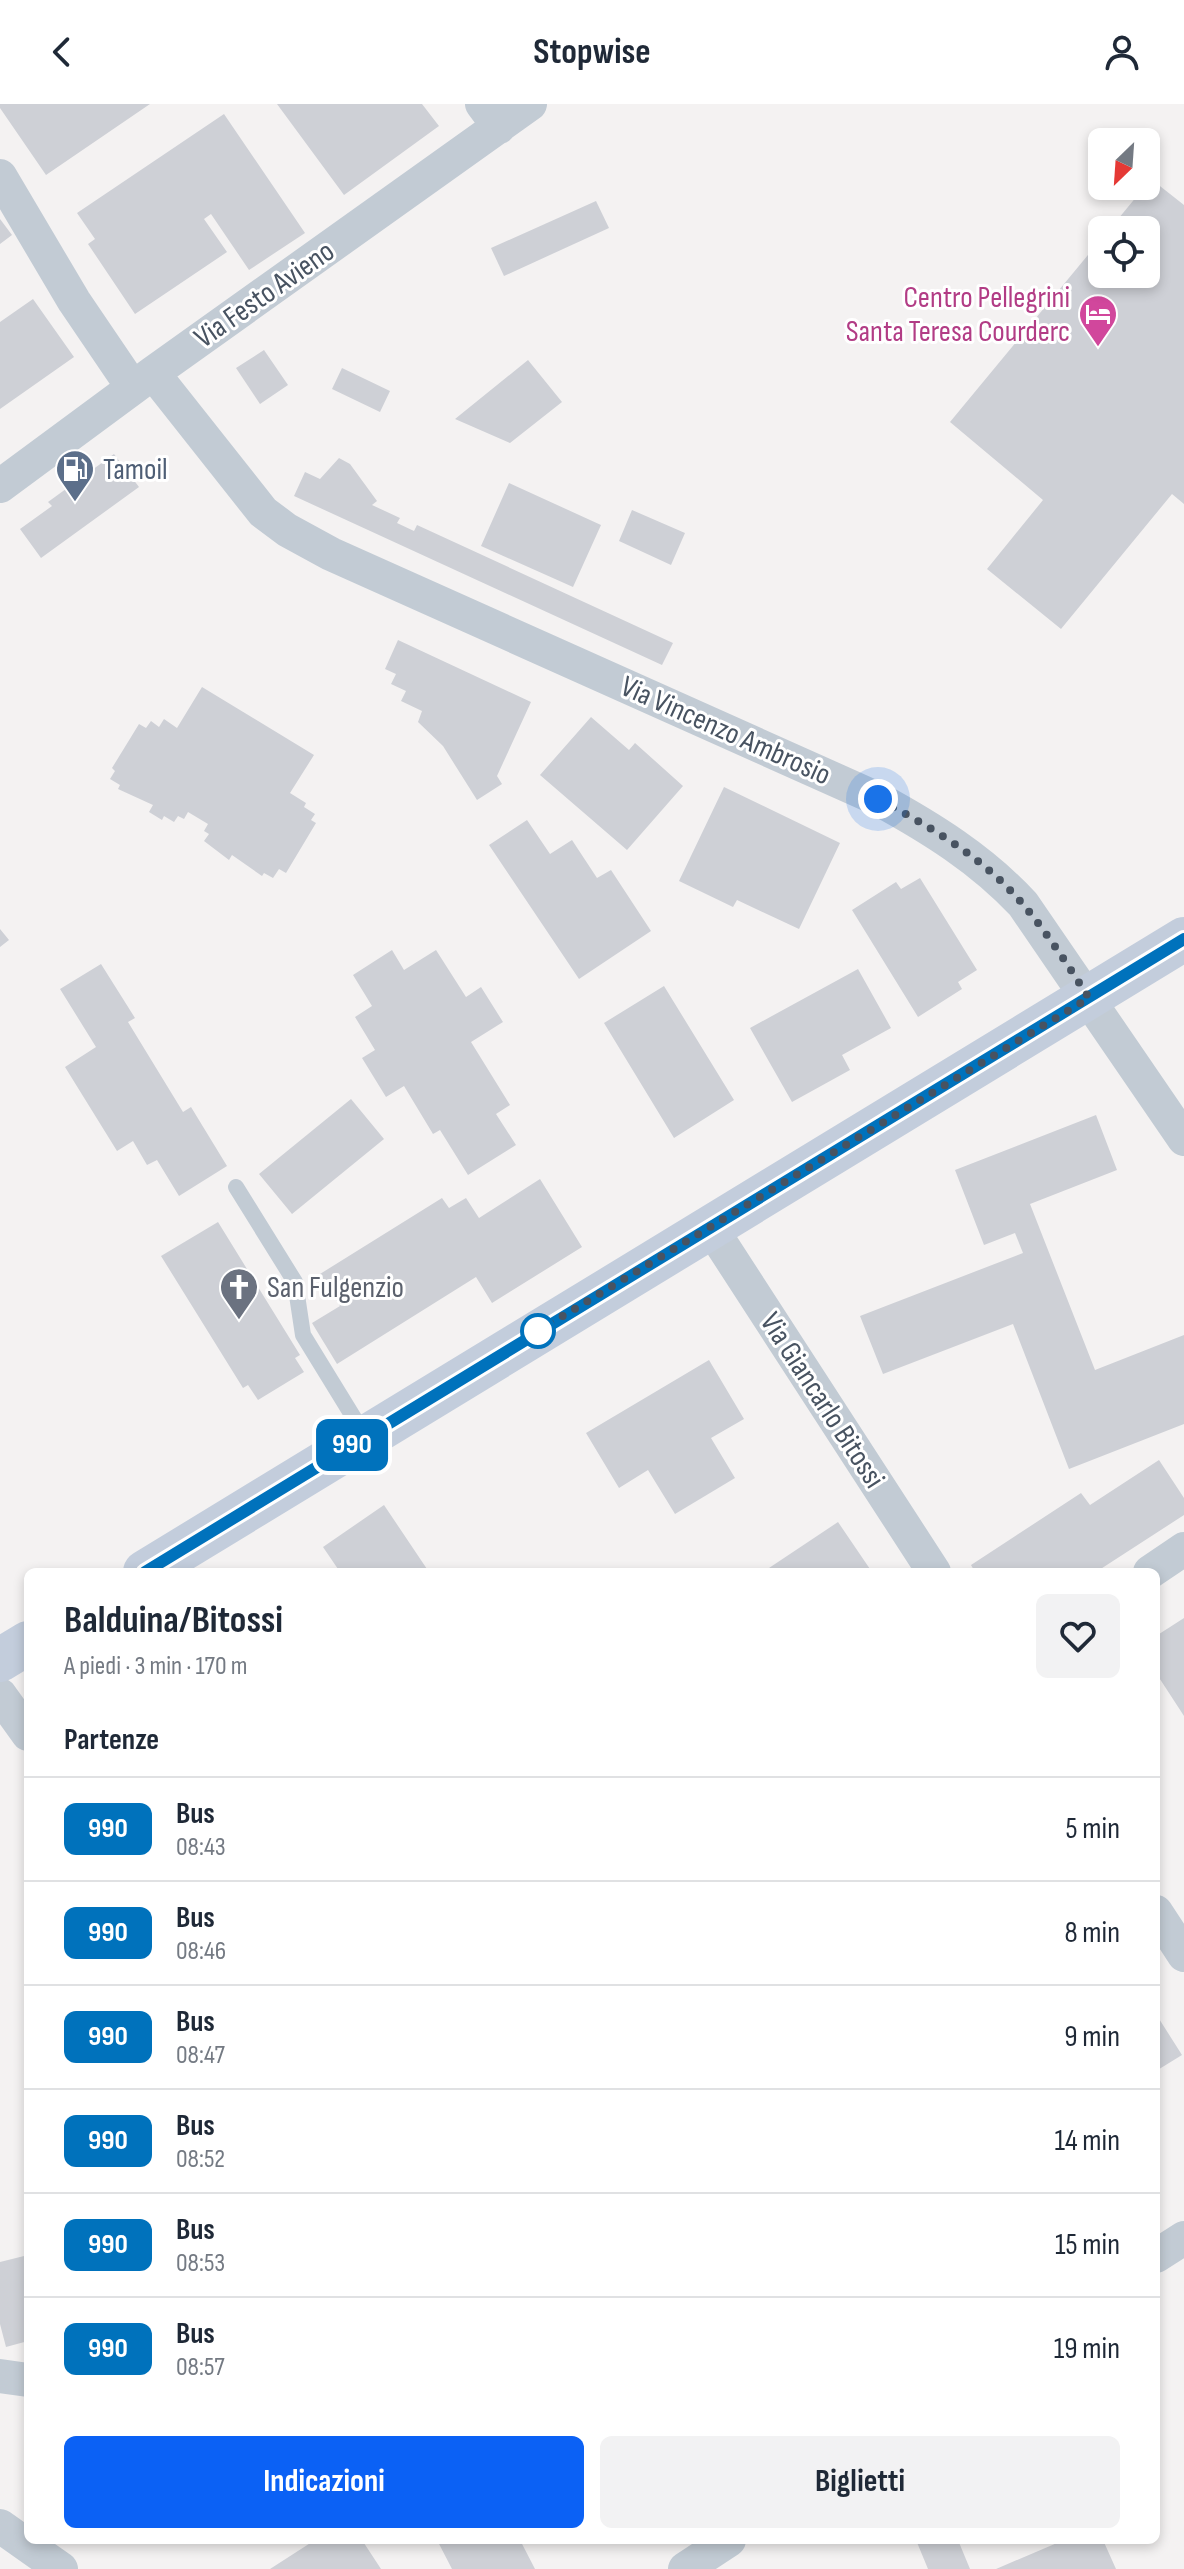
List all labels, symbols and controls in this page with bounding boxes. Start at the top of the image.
icon: back [40,30,84,74]
icon: person [1100,30,1144,74]
text: Stopwise [533,31,651,74]
north arrow [1088,128,1160,200]
map controls [1088,128,1160,288]
button: locate [1088,216,1160,288]
street label: Via Festo Avieno [188,234,341,356]
place label: Centro Pellegrini Santa Teresa Courderc [846,280,1070,350]
hotel icon: Centro Pellegrini Santa Teresa Courderc [1077,293,1119,348]
fuel station icon: Tamoil [54,448,96,503]
place label: Tamoil [103,452,168,488]
street label: Via Vincenzo Ambrosio [615,668,836,793]
your location [858,779,898,819]
church icon: San Fulgenzio [218,1266,260,1321]
place label: San Fulgenzio [267,1270,404,1306]
street label: Via Giancarlo Bitossi [752,1306,892,1495]
unlabelled marker [521,1314,555,1348]
line badge: 990 [306,1419,398,1471]
text: 990 [332,1428,372,1461]
button: heart [1036,1594,1120,1678]
text: Balduina/Bitossi [64,1598,283,1643]
text: A piedi · 3 min · 170 m [64,1651,247,1682]
text: Partenze [64,1722,159,1758]
text: Bus [176,1796,215,1832]
text: 5 min [1066,1811,1120,1847]
text: 990 [88,1812,128,1845]
text: 08:43 [176,1832,226,1863]
text: Bus [176,1900,215,1936]
text: 8 min [1064,1915,1120,1951]
text: 990 [88,1916,128,1949]
text: 08:46 [176,1936,226,1967]
text: Bus [176,2004,215,2040]
text: 9 min [1064,2019,1120,2055]
text: 990 [88,2020,128,2053]
text: 08:47 [176,2040,225,2071]
text: Bus [176,2108,215,2144]
text: 14 min [1055,2123,1120,2159]
text: 990 [88,2124,128,2157]
text: 08:52 [176,2144,225,2175]
text: Bus [176,2212,215,2248]
text: 15 min [1055,2227,1120,2263]
text: 990 [88,2228,128,2261]
text: 08:53 [176,2248,225,2279]
text: Bus [176,2316,215,2352]
text: 19 min [1054,2331,1120,2367]
text: 990 [88,2332,128,2365]
text: 08:57 [176,2352,225,2383]
button: Indicazioni [64,2436,584,2528]
button: Biglietti [600,2436,1120,2528]

